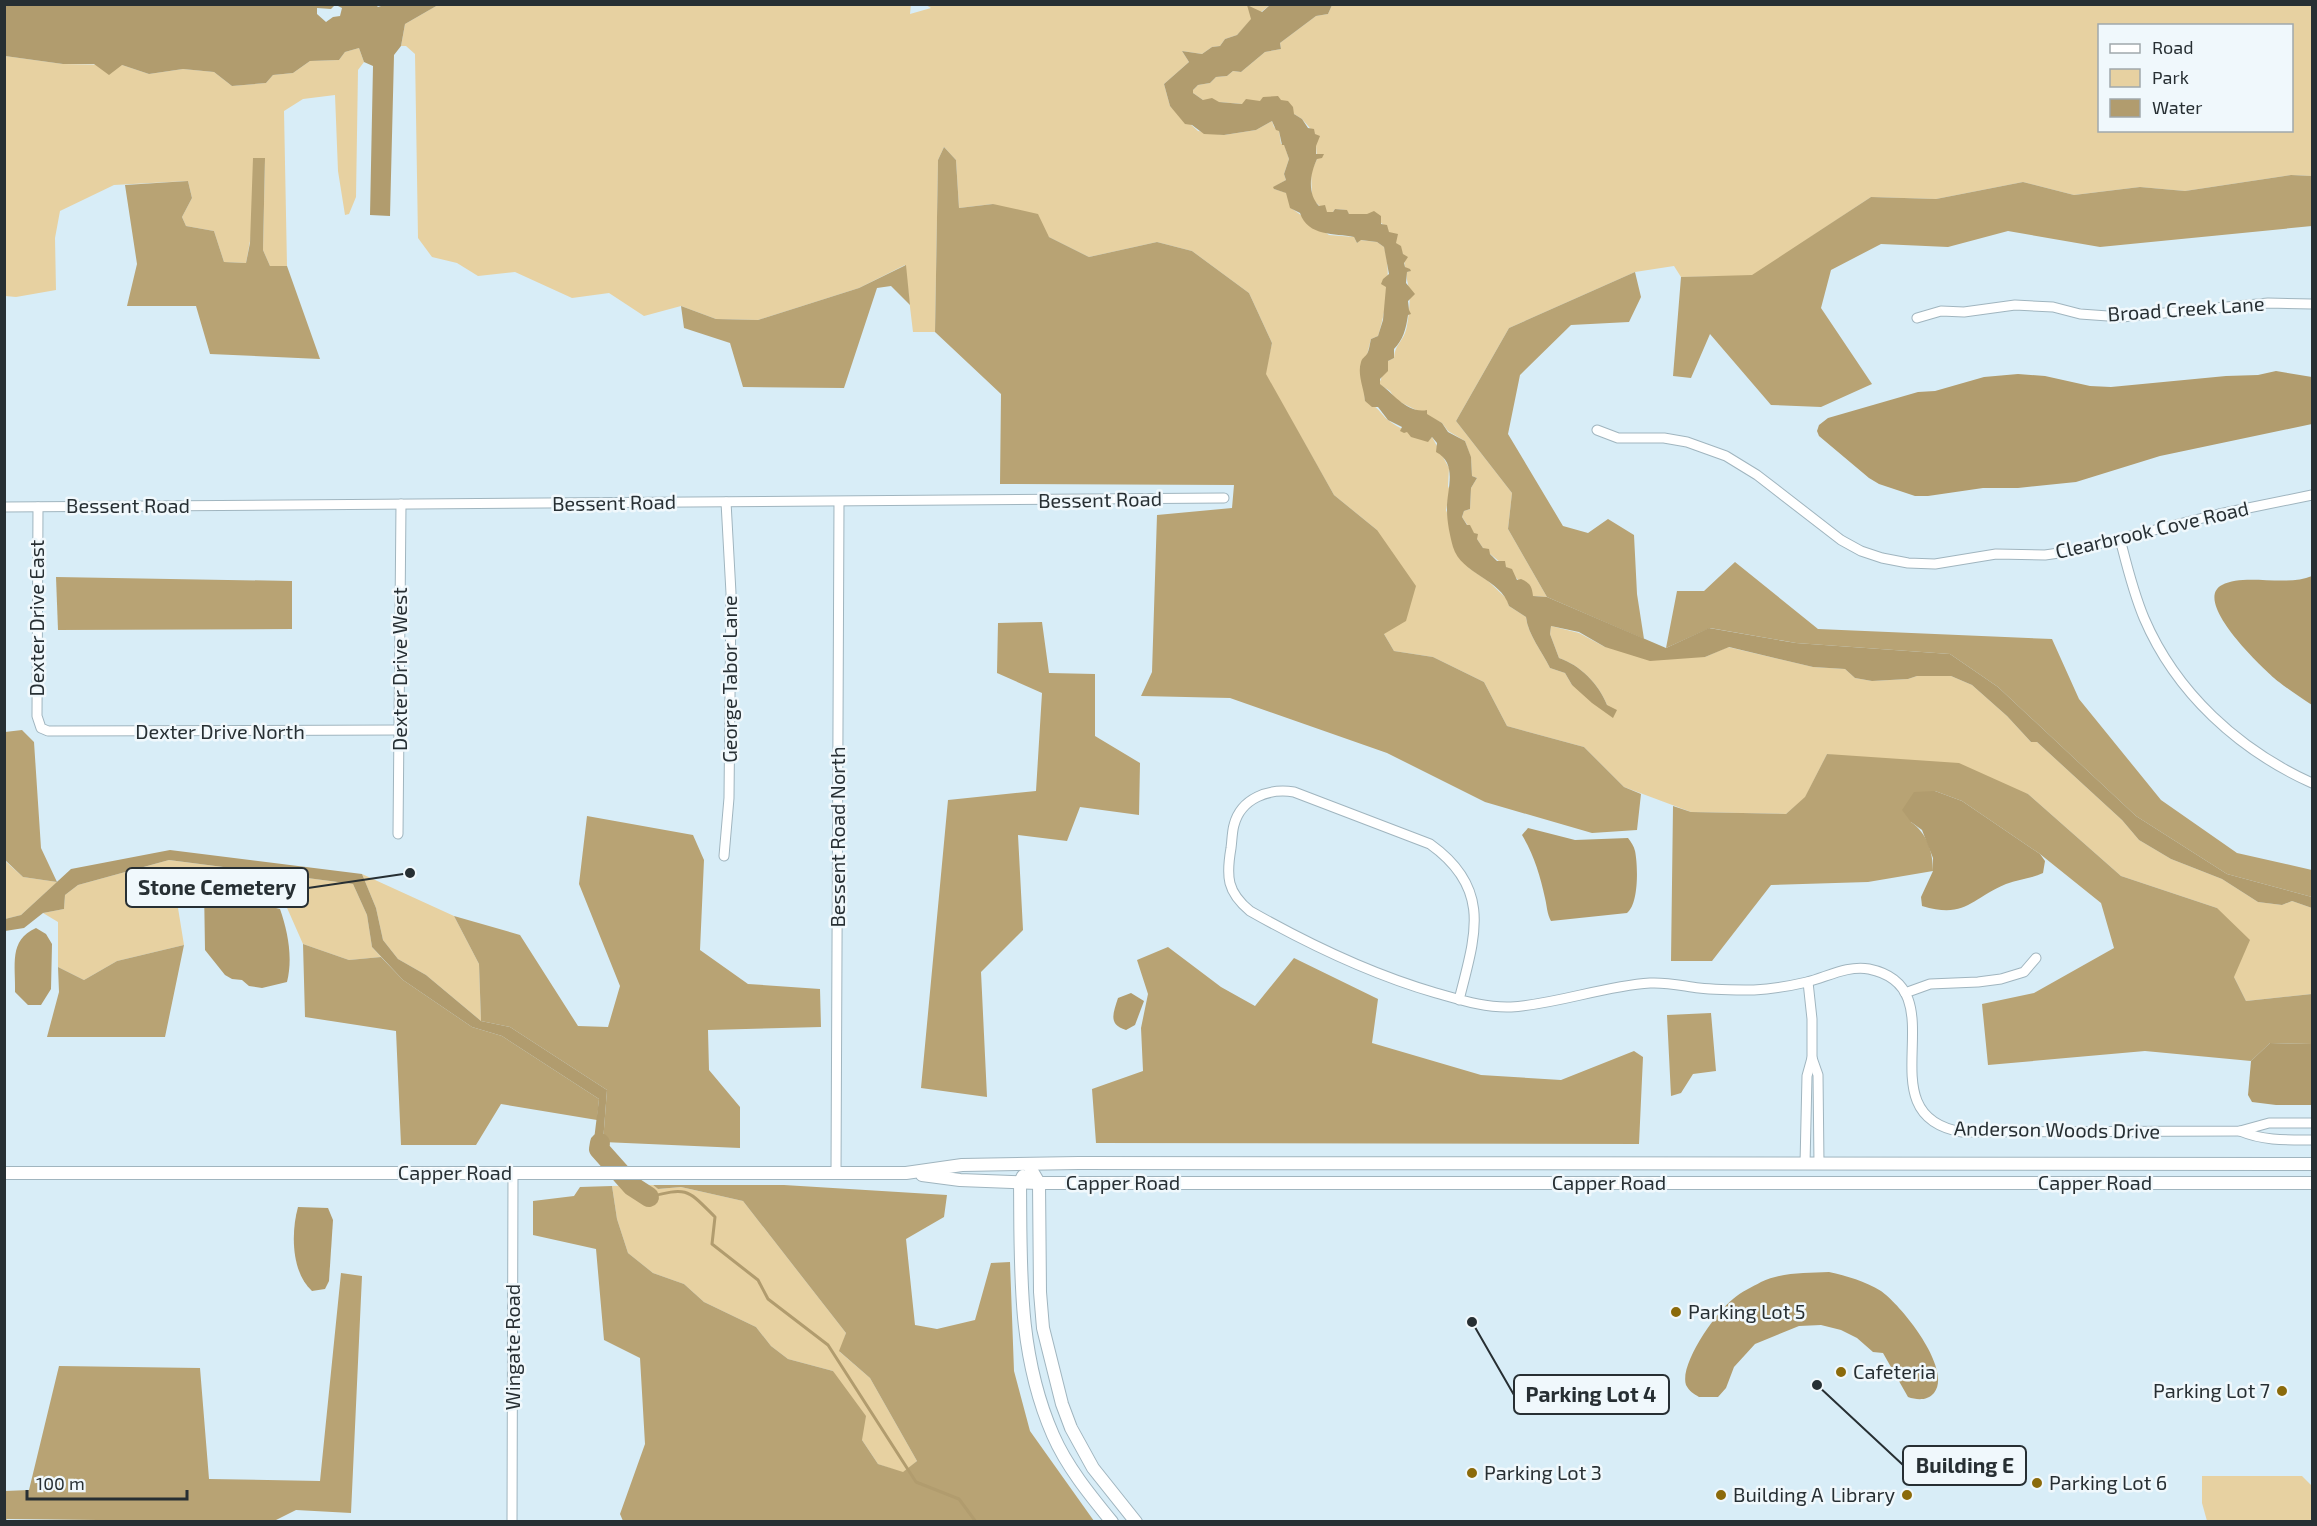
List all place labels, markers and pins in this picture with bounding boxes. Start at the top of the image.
callout: Stone Cemetery [126,868,308,907]
place label: Parking Lot 5 [1688,1299,1805,1323]
marker: Parking Lot 5 [1669,1305,1683,1319]
place label: Cafeteria [1853,1359,1936,1383]
marker: Cafeteria [1834,1365,1848,1379]
callout: Parking Lot 4 [1514,1375,1669,1414]
place label: Parking Lot 7 [2153,1378,2270,1402]
marker: Parking Lot 7 [2275,1384,2289,1398]
callout: Building E [1903,1446,2026,1485]
place label: Parking Lot 3 [1484,1460,1602,1484]
marker: Parking Lot 3 [1465,1466,1479,1480]
place label: Parking Lot 6 [2049,1470,2167,1494]
marker: Parking Lot 6 [2030,1476,2044,1490]
place label: Building A [1733,1482,1824,1506]
place label: Library [1831,1482,1895,1506]
marker: Building A [1714,1488,1728,1502]
marker: Library [1900,1488,1914,1502]

